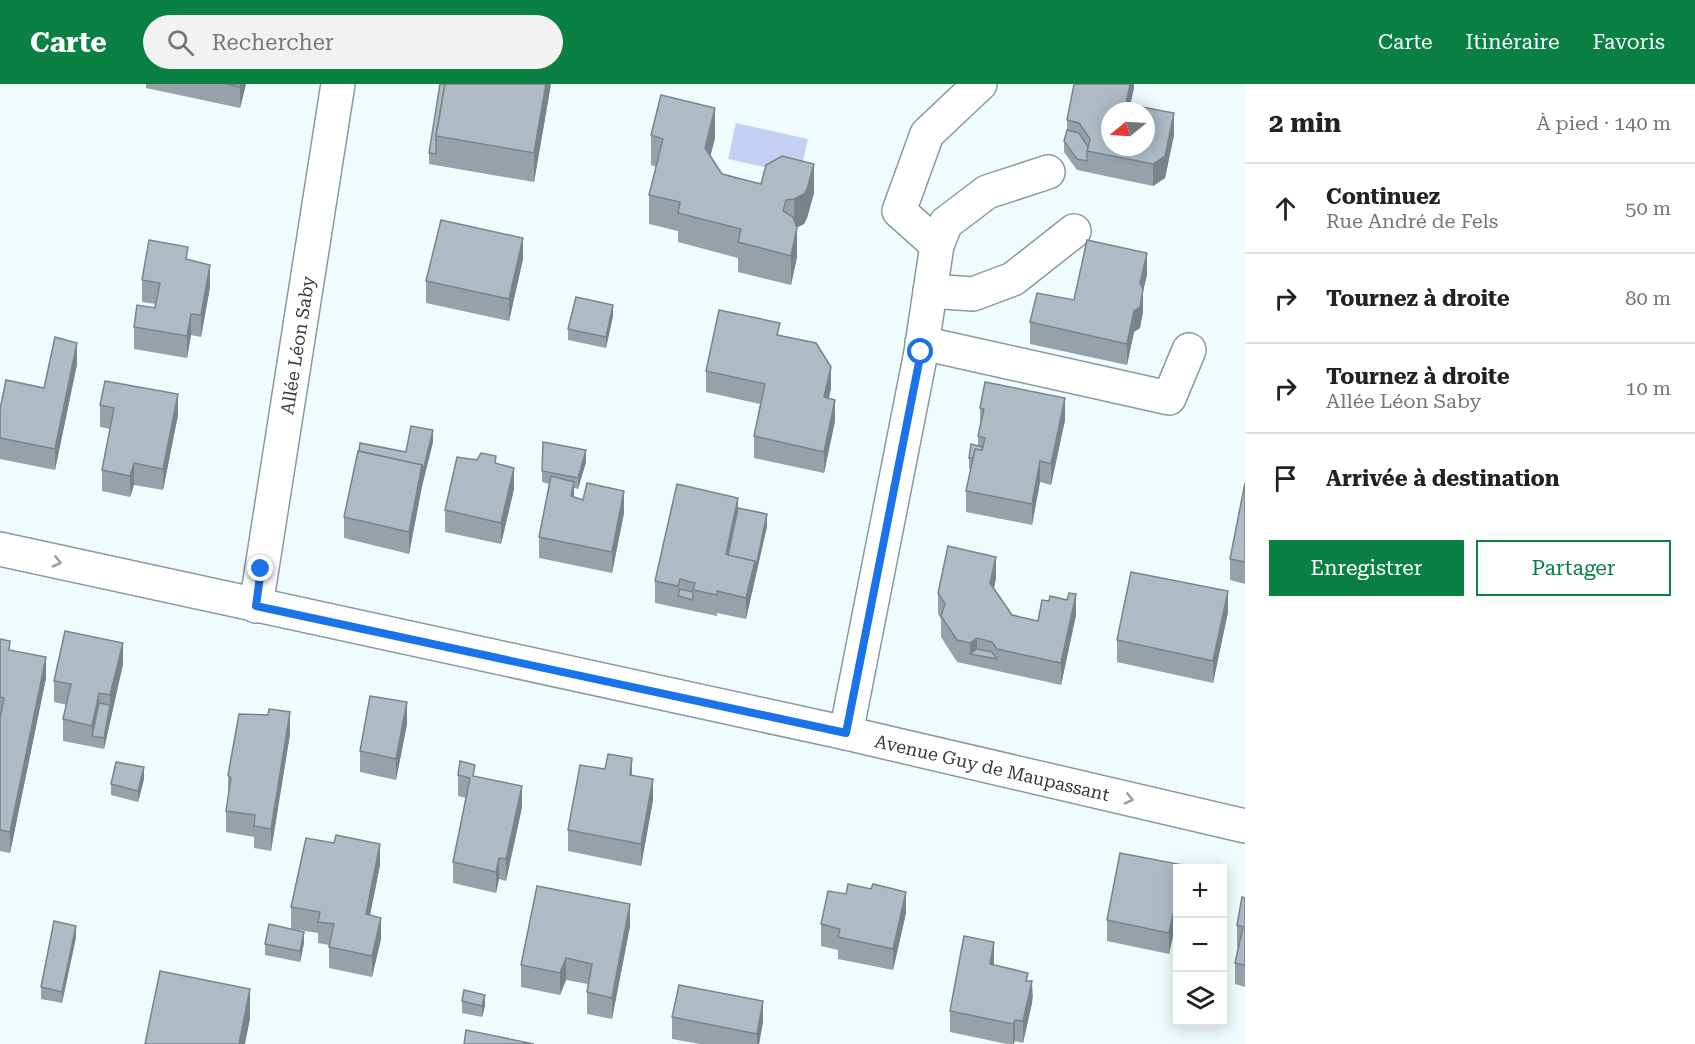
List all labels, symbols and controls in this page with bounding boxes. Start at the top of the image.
search box [143,15,563,69]
text: Carte [30,26,107,59]
icon: search [164,26,197,59]
text: Rechercher [212,30,334,55]
text: Carte [1378,30,1433,54]
text: Itinéraire [1466,30,1560,54]
text: Favoris [1593,30,1665,54]
north arrow [1101,102,1155,156]
text: 2 min [1269,108,1341,138]
text: À pied · 140 m [1537,111,1671,135]
text: Continuez [1326,184,1440,209]
icon: ahead [1269,192,1302,225]
text: 50 m [1625,196,1671,220]
text: Rue André de Fels [1326,209,1498,233]
street label: Allée Léon Saby [276,274,318,416]
icon: right [1269,282,1302,315]
text: Tournez à droite [1326,286,1510,311]
text: 80 m [1625,286,1671,310]
route start [907,338,933,364]
text: Tournez à droite [1326,364,1510,389]
icon: right [1269,372,1302,405]
text: 10 m [1625,376,1671,400]
text: Allée Léon Saby [1326,389,1481,413]
icon: arrive [1269,462,1302,495]
text: Arrivée à destination [1326,466,1560,491]
button: Enregistrer [1269,540,1464,596]
button: Partager [1476,540,1671,596]
one-way arrow [52,555,62,568]
route end [247,555,273,581]
street label: Avenue Guy de Maupassant [873,730,1112,805]
one-way arrow [1124,792,1134,805]
map controls [1173,864,1227,1026]
button: + [1173,864,1227,918]
button: − [1173,918,1227,972]
button: layers [1173,972,1227,1026]

